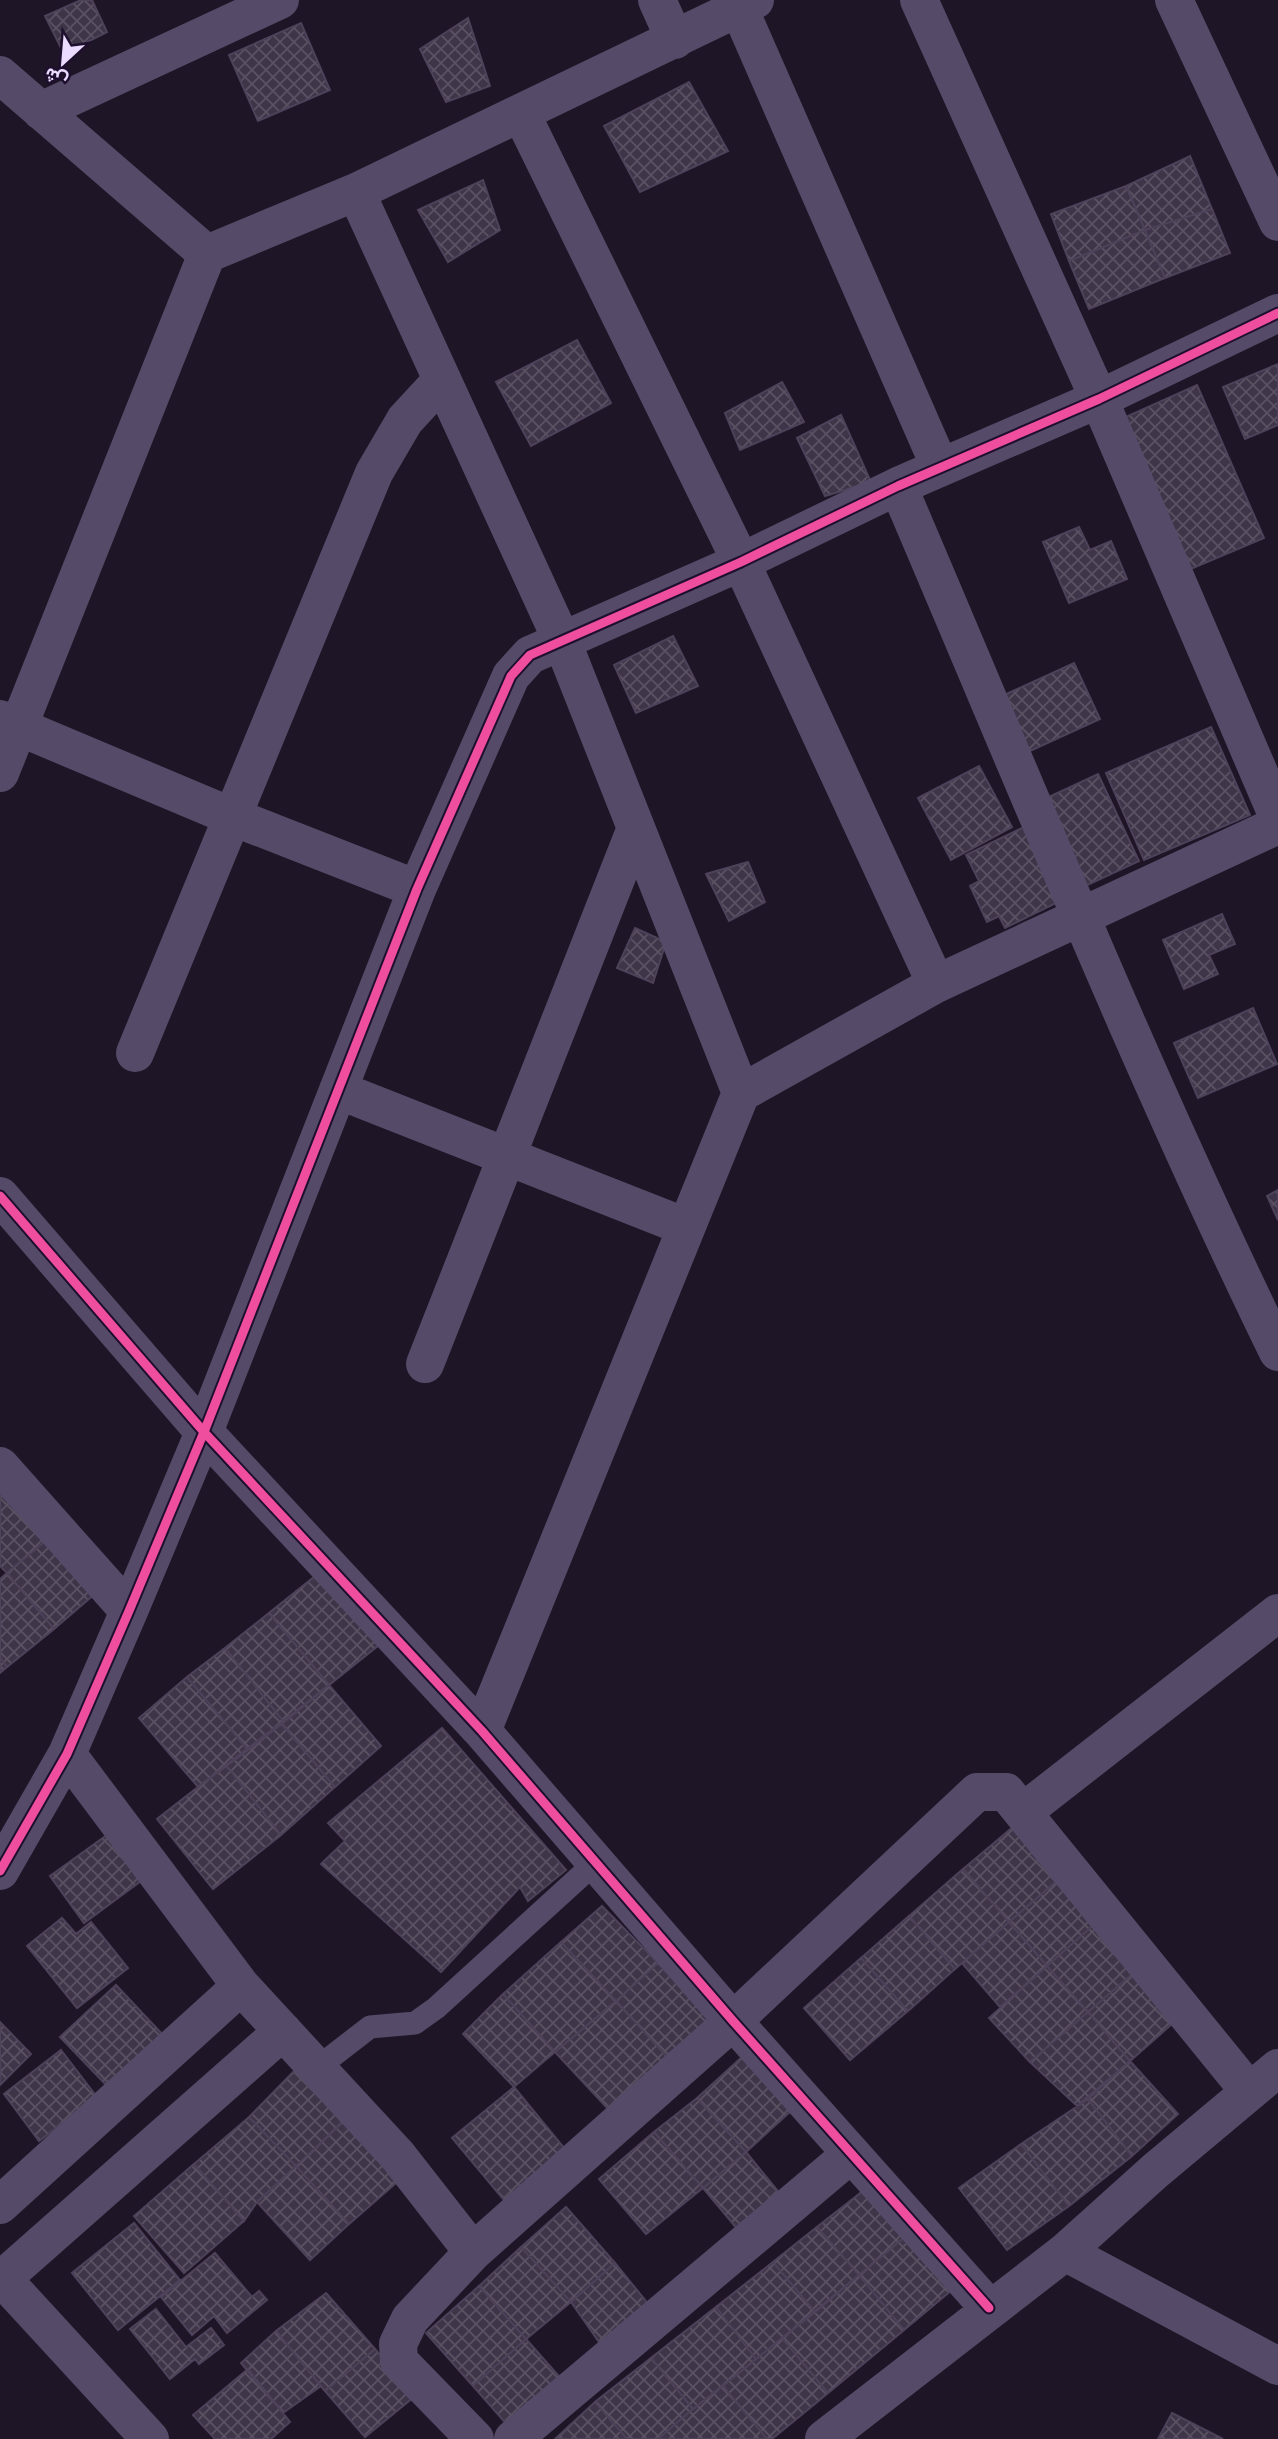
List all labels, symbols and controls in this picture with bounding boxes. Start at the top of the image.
north arrow [28,28,98,98]
text: ش [40,62,71,93]

